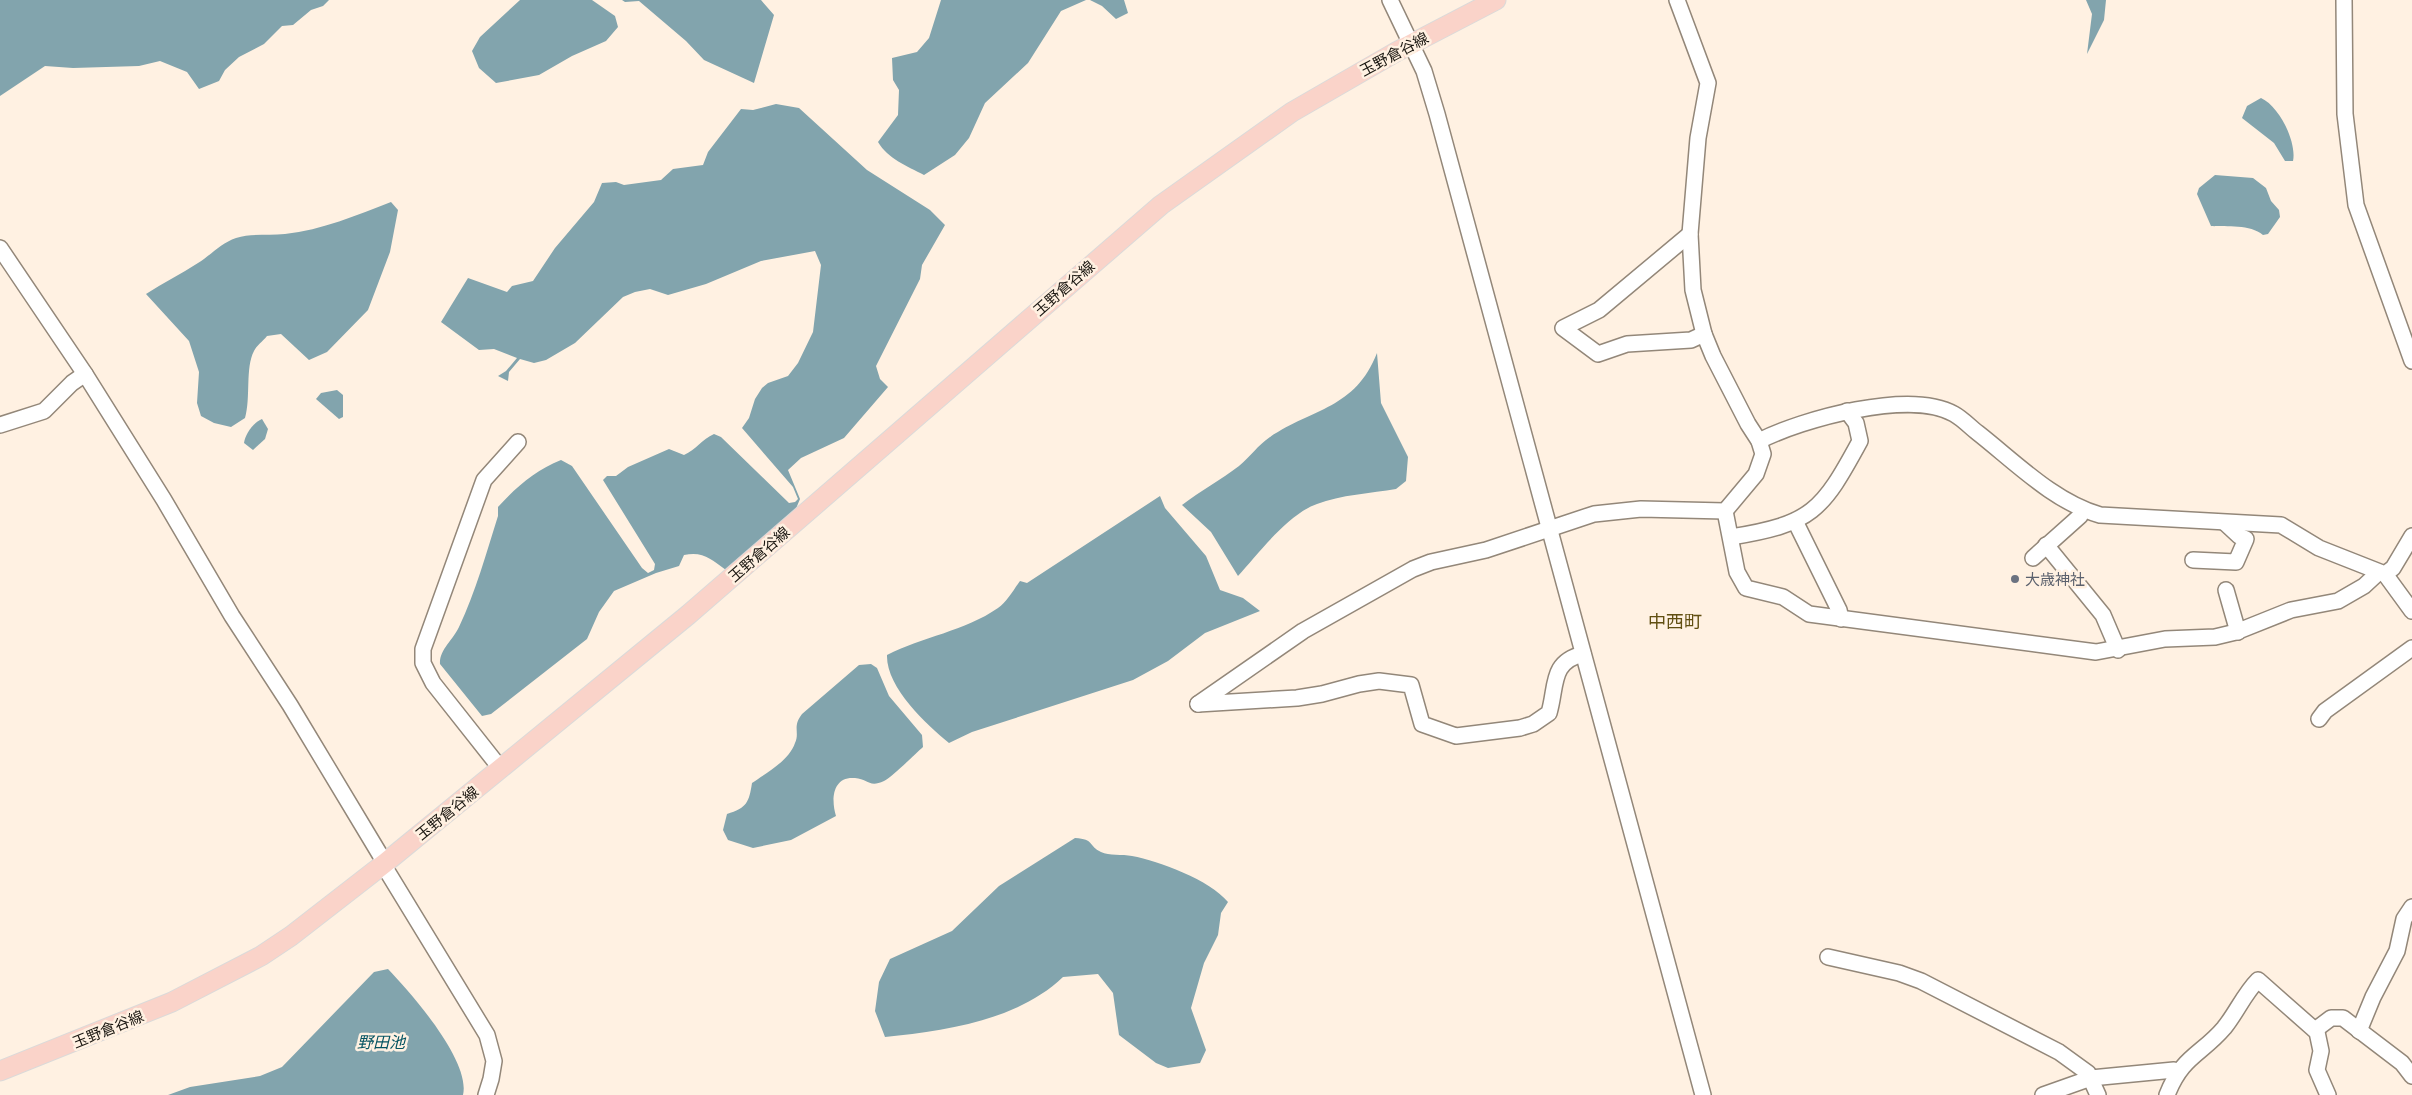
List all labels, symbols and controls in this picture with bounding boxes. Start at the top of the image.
street label: 玉野倉谷線 [1356,28,1432,80]
street label: 玉野倉谷線 [1029,256,1099,320]
street label: 玉野倉谷線 [724,522,794,586]
place label: 大歳神社 [2025,570,2085,589]
marker: 大歳神社 [2009,573,2021,585]
district label: 中西町 [1648,611,1702,633]
street label: 玉野倉谷線 [412,782,482,844]
street label: 玉野倉谷線 [70,1006,146,1052]
water label: 野田池 [357,1033,407,1052]

